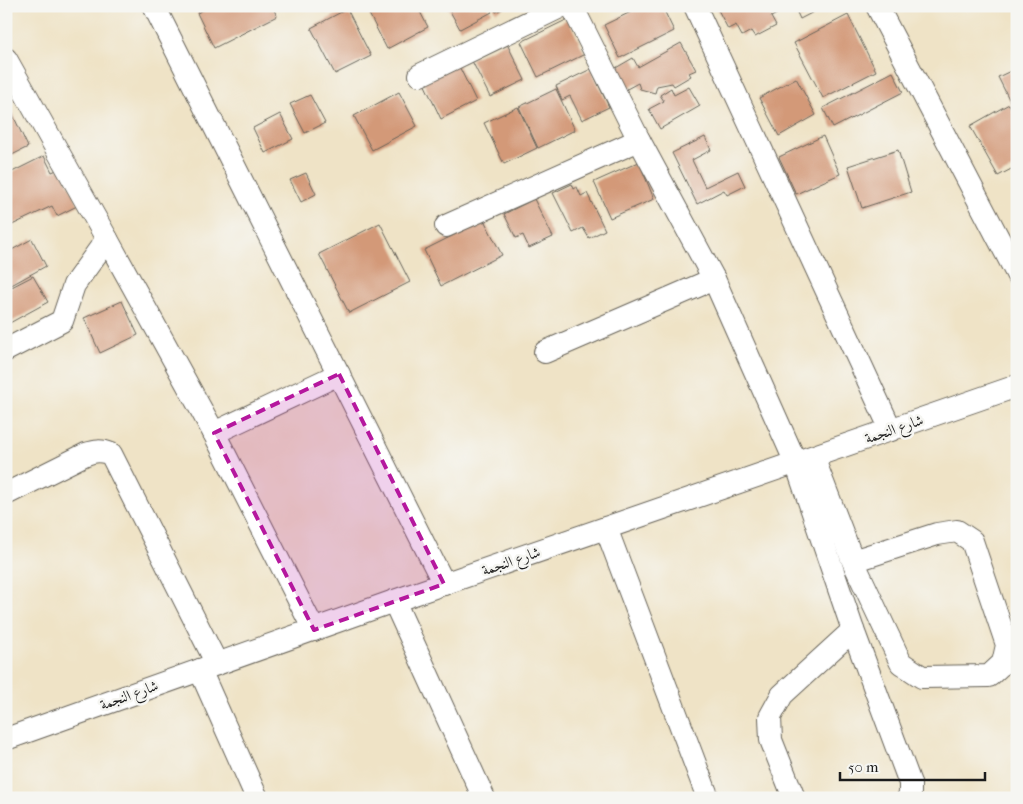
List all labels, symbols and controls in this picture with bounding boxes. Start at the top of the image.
street label: شارع النجمة [862,411,927,451]
street label: شارع النجمة [479,543,544,583]
street label: شارع النجمة [97,676,162,718]
scale bar [840,749,986,781]
text: 50 m [848,758,879,776]

